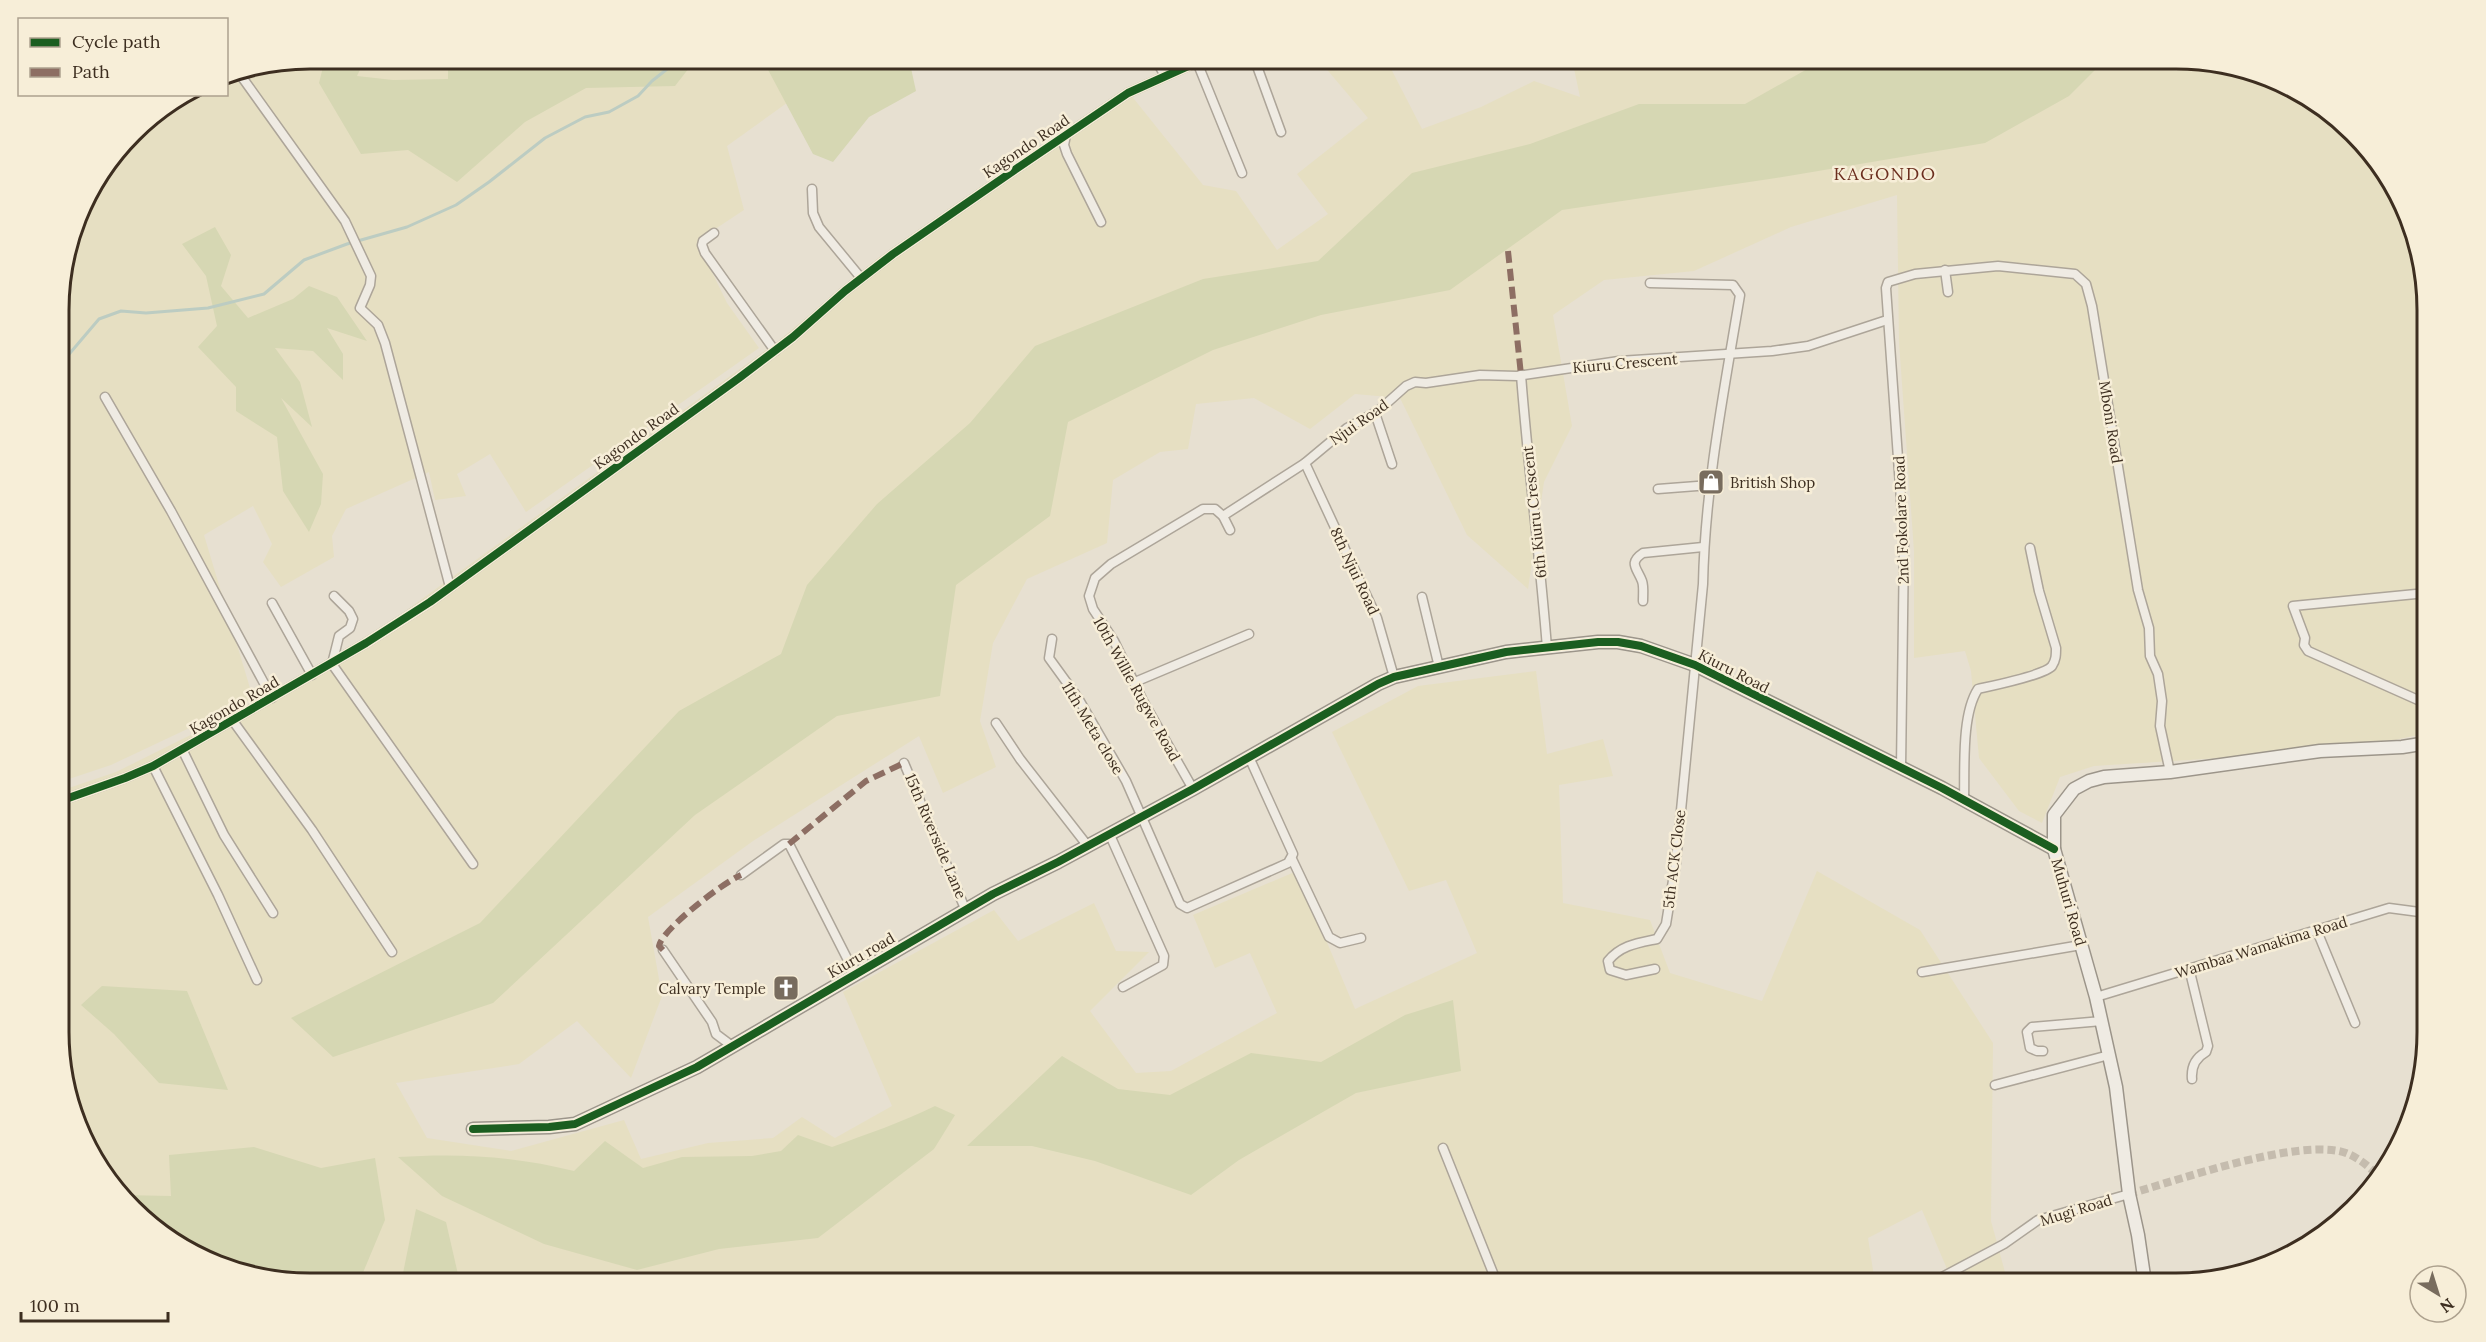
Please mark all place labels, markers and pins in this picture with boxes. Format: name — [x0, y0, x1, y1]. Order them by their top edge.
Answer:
shop icon: British Shop — [1696, 467, 1726, 497]
place label: British Shop — [1730, 473, 1815, 492]
church icon: Calvary Temple — [771, 973, 801, 1003]
place label: Calvary Temple — [658, 979, 766, 998]

